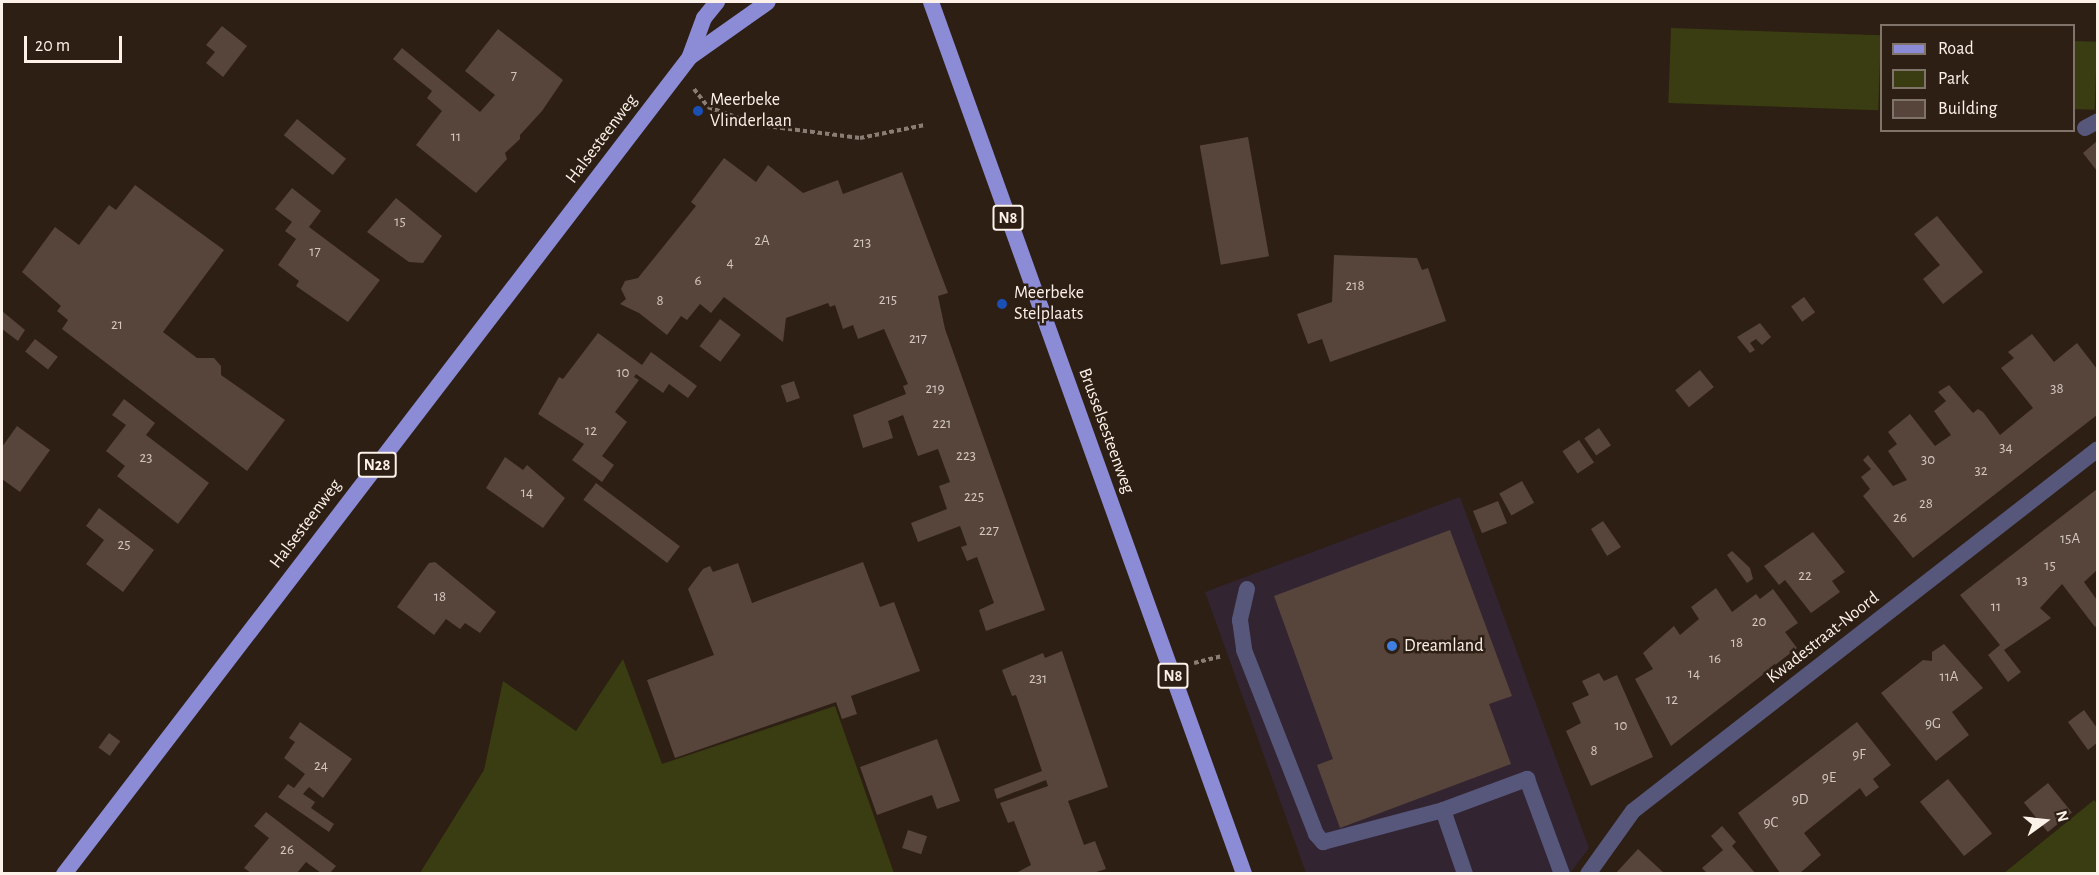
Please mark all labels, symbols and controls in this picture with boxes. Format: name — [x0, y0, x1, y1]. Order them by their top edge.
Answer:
scale bar — [27, 24, 124, 62]
legend — [1880, 24, 2075, 132]
text: 20 m — [35, 37, 70, 55]
text: Road — [1938, 40, 1974, 58]
house number: 7 — [511, 67, 517, 85]
text: Park — [1938, 70, 1969, 88]
street label: Halsesteenweg — [561, 90, 643, 188]
place label: Meerbeke Vlinderlaan — [710, 90, 792, 132]
text: Building — [1938, 100, 1997, 118]
marker: Meerbeke Vlinderlaan — [691, 104, 705, 118]
house number: 11 — [451, 128, 461, 146]
road number: N8 — [992, 205, 1024, 231]
house number: 15 — [394, 213, 406, 231]
house number: 2A — [754, 232, 770, 250]
house number: 213 — [853, 234, 871, 252]
house number: 17 — [309, 243, 321, 261]
house number: 4 — [726, 254, 734, 272]
house number: 6 — [694, 272, 702, 290]
house number: 218 — [1345, 277, 1365, 295]
place label: Meerbeke Stelplaats — [1014, 283, 1084, 326]
house number: 215 — [879, 291, 897, 309]
house number: 8 — [656, 292, 664, 310]
marker: Meerbeke Stelplaats — [995, 297, 1009, 311]
house number: 21 — [111, 316, 123, 334]
house number: 217 — [909, 330, 927, 348]
house number: 10 — [616, 364, 630, 382]
street label: Brusselsesteenweg — [1073, 365, 1139, 497]
house number: 219 — [925, 380, 945, 398]
house number: 38 — [2050, 380, 2064, 398]
house number: 221 — [933, 415, 951, 433]
house number: 12 — [585, 422, 597, 440]
house number: 34 — [1999, 439, 2013, 457]
house number: 223 — [956, 447, 976, 465]
house number: 23 — [139, 449, 153, 467]
house number: 30 — [1921, 451, 1935, 469]
road number: N28 — [358, 452, 397, 478]
house number: 32 — [1974, 462, 1988, 480]
street label: Halsesteenweg — [265, 475, 347, 573]
house number: 14 — [521, 484, 533, 502]
house number: 225 — [964, 488, 984, 506]
house number: 28 — [1919, 495, 1933, 513]
house number: 26 — [1893, 509, 1907, 527]
house number: 227 — [979, 522, 999, 540]
house number: 15A — [2060, 530, 2080, 548]
house number: 25 — [117, 536, 131, 554]
house number: 15 — [2044, 557, 2056, 575]
house number: 22 — [1798, 567, 1812, 585]
house number: 13 — [2016, 572, 2028, 590]
street label: Kwadestraat-Noord — [1762, 587, 1884, 689]
house number: 18 — [434, 588, 446, 606]
house number: 11 — [1991, 598, 2001, 616]
house number: 20 — [1752, 613, 1766, 631]
house number: 18 — [1731, 634, 1743, 652]
place label: Dreamland — [1404, 635, 1483, 657]
marker: Dreamland — [1385, 639, 1399, 653]
house number: 16 — [1709, 650, 1721, 668]
road number: N8 — [1156, 663, 1190, 689]
house number: 14 — [1688, 665, 1700, 683]
house number: 11A — [1940, 668, 1958, 686]
house number: 231 — [1029, 670, 1047, 688]
house number: 12 — [1666, 691, 1678, 709]
house number: 9G — [1925, 715, 1941, 733]
house number: 10 — [1614, 717, 1628, 735]
house number: 8 — [1590, 742, 1598, 760]
house number: 9F — [1852, 746, 1866, 764]
house number: 24 — [314, 757, 328, 775]
house number: 9E — [1822, 769, 1836, 787]
house number: 9D — [1792, 791, 1808, 809]
north arrow — [2015, 791, 2075, 851]
text: N — [2053, 809, 2072, 824]
house number: 9C — [1764, 814, 1778, 832]
house number: 26 — [280, 841, 294, 859]

